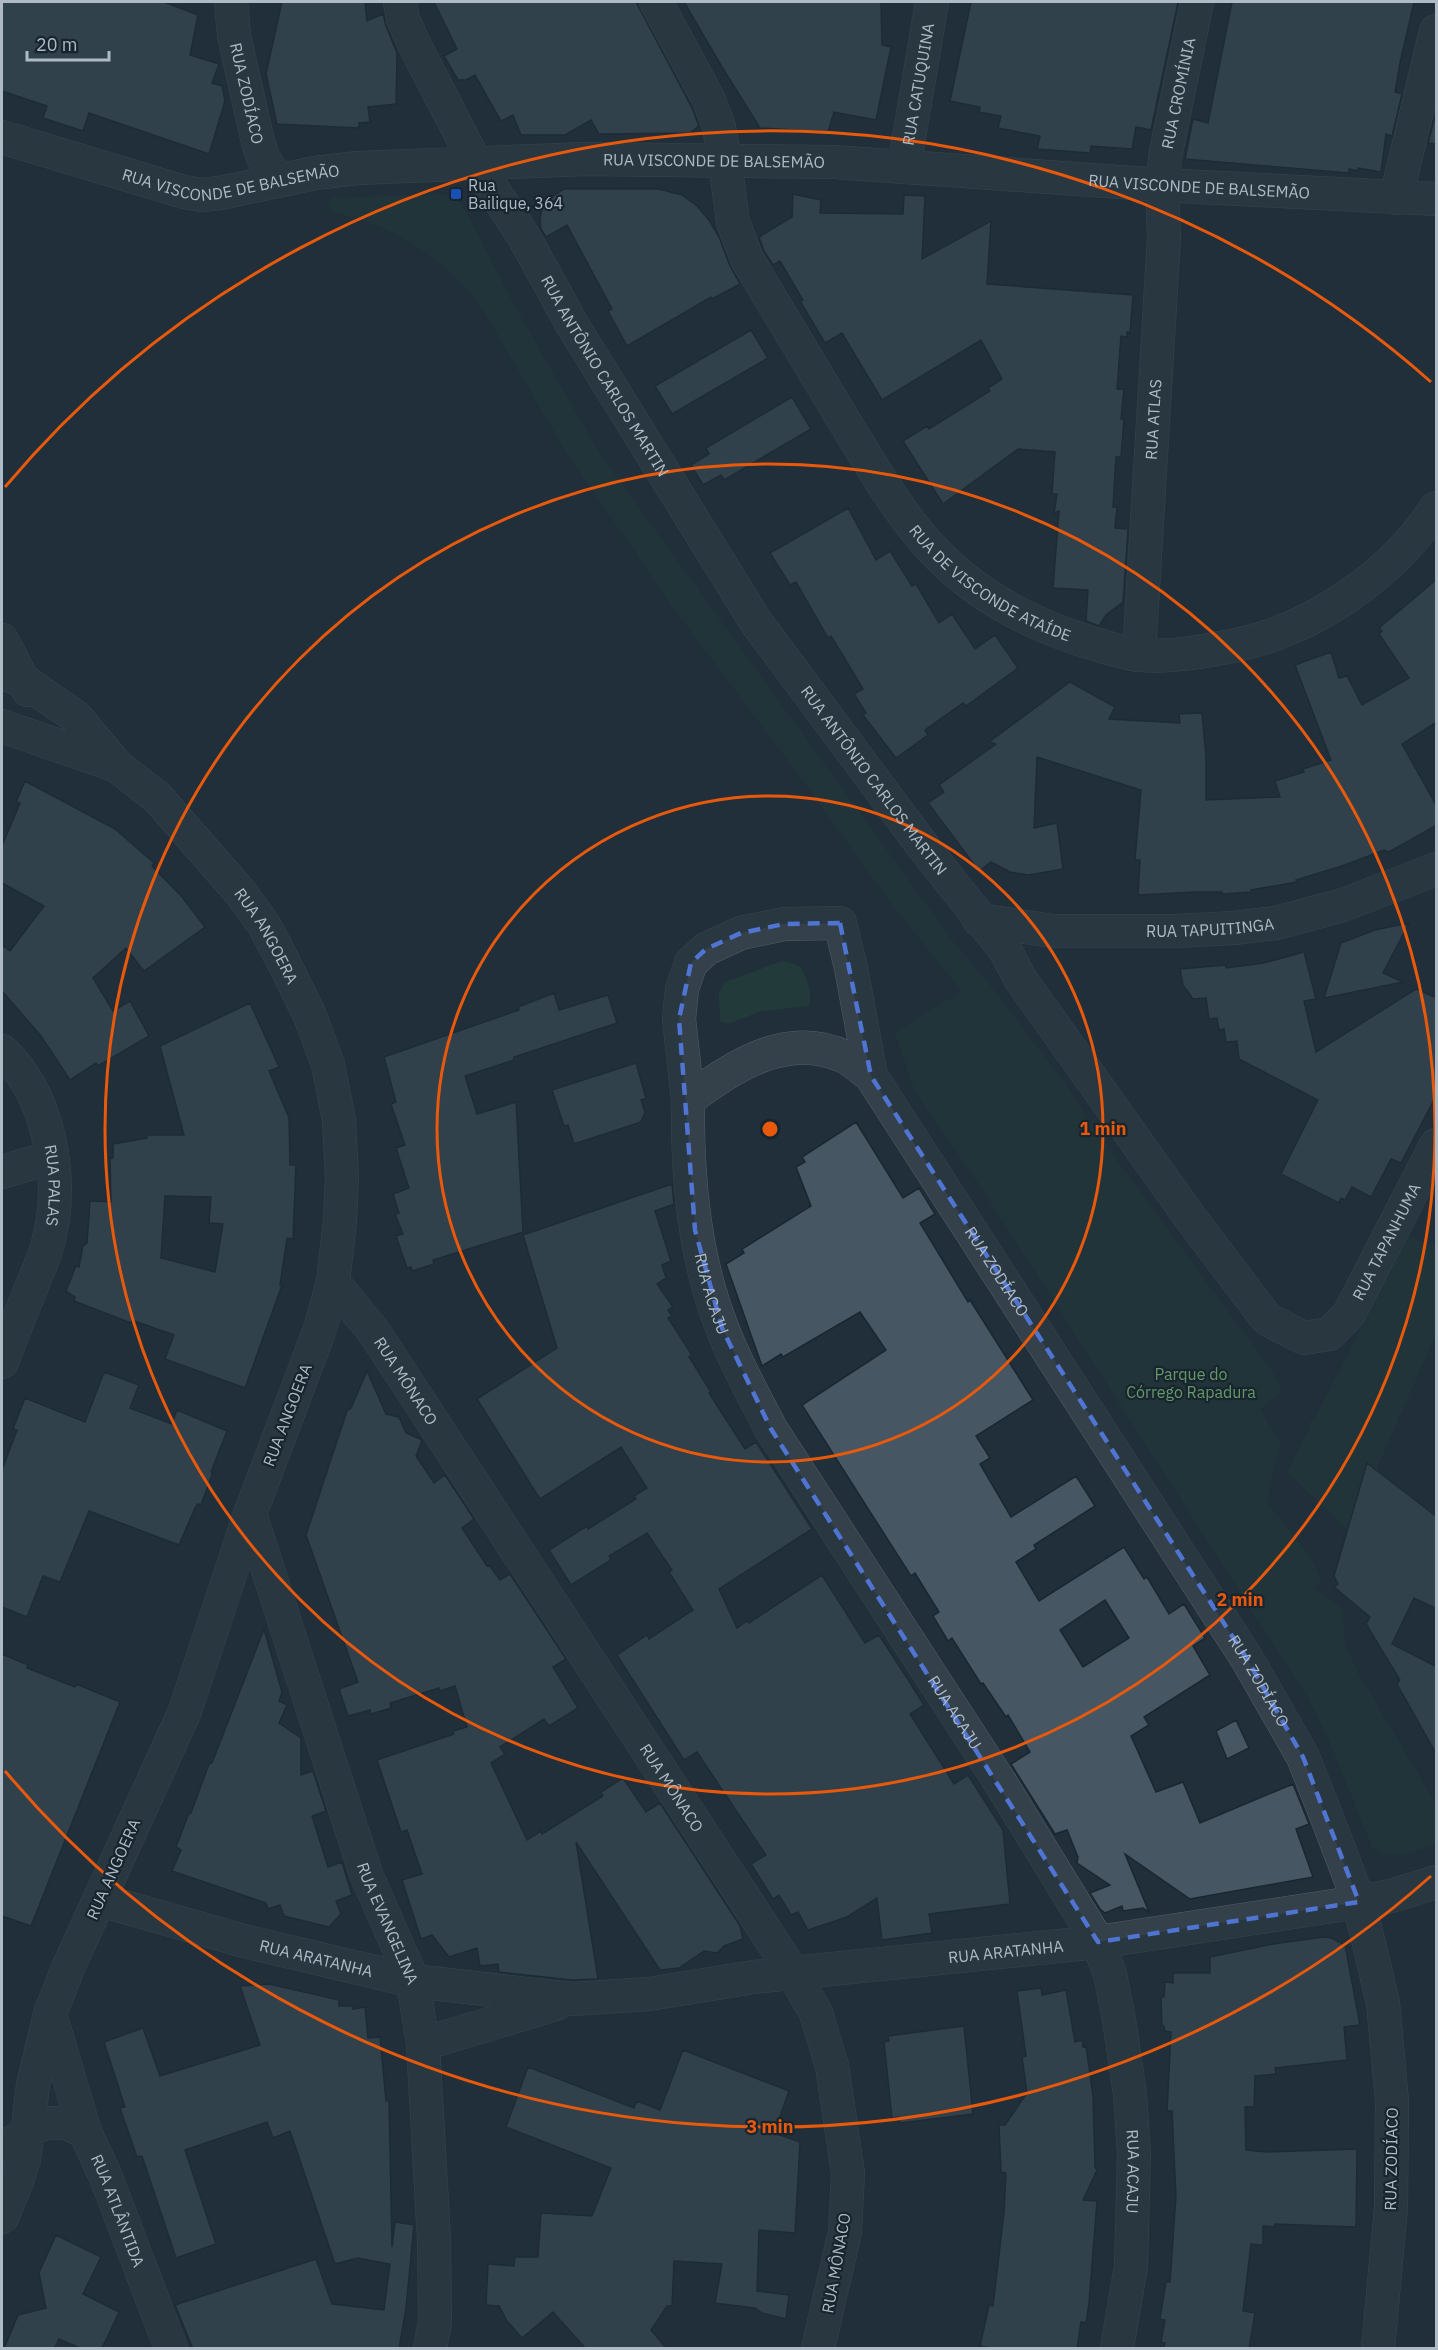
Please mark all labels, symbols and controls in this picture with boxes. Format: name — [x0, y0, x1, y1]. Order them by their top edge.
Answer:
street label: RUA CATUQUINA — [898, 21, 938, 147]
scale bar — [27, 24, 110, 62]
text: 20 m — [36, 33, 78, 56]
street label: RUA CROMÍNIA — [1157, 36, 1199, 151]
street label: RUA ZODÍACO — [226, 41, 268, 146]
street label: RUA VISCONDE DE BALSEMÃO — [603, 149, 825, 172]
street label: RUA VISCONDE DE BALSEMÃO — [120, 160, 342, 180]
text: RUA VISCONDE DE BALSEMÃO — [120, 160, 340, 205]
street label: RUA VISCONDE DE BALSEMÃO — [1088, 170, 1310, 203]
place label: Rua Bailique, 364 — [468, 175, 563, 213]
marker: Rua Bailique, 364 — [449, 187, 463, 201]
street label: RUA ANTÔNIO CARLOS MARTIN — [537, 272, 674, 480]
street label: RUA ATLAS — [1141, 378, 1165, 460]
street label: RUA DE VISCONDE ATAÍDE — [905, 520, 1074, 645]
street label: RUA ANTÔNIO CARLOS MARTIN — [797, 681, 952, 879]
street label: RUA ANGOERA — [230, 884, 303, 987]
street label: RUA TAPUITINGA — [1146, 913, 1275, 941]
text: 1 min — [1079, 1117, 1127, 1140]
centre of rings — [760, 1119, 780, 1139]
street label: RUA PALAS — [41, 1143, 65, 1228]
street label: RUA TAPANHUMA — [1348, 1180, 1425, 1304]
street label: RUA ZODÍACO — [961, 1223, 1033, 1320]
street label: RUA ACAJU — [691, 1251, 734, 1337]
street label: RUA MÔNACO — [370, 1333, 442, 1429]
street label: RUA ANGOERA — [258, 1361, 316, 1469]
park label: Parque do Córrego Rapadura — [1126, 1364, 1256, 1402]
text: 2 min — [1216, 1588, 1264, 1611]
street label: RUA ZODÍACO — [1224, 1631, 1294, 1730]
street label: RUA ACAJU — [924, 1672, 986, 1753]
street label: RUA MÔNACO — [636, 1740, 708, 1836]
street label: RUA ANGOERA — [82, 1815, 144, 1923]
street label: RUA EVANGELINA — [353, 1860, 423, 1987]
street label: RUA ARATANHA — [258, 1935, 375, 1981]
street label: RUA ARATANHA — [947, 1936, 1064, 1967]
street label: RUA ZODÍACO — [1379, 2107, 1402, 2211]
text: 3 min — [746, 2115, 794, 2138]
street label: RUA ACAJU — [1122, 2129, 1144, 2214]
street label: RUA ATLÂNTIDA — [87, 2151, 149, 2270]
street label: RUA MÔNACO — [817, 2211, 855, 2315]

